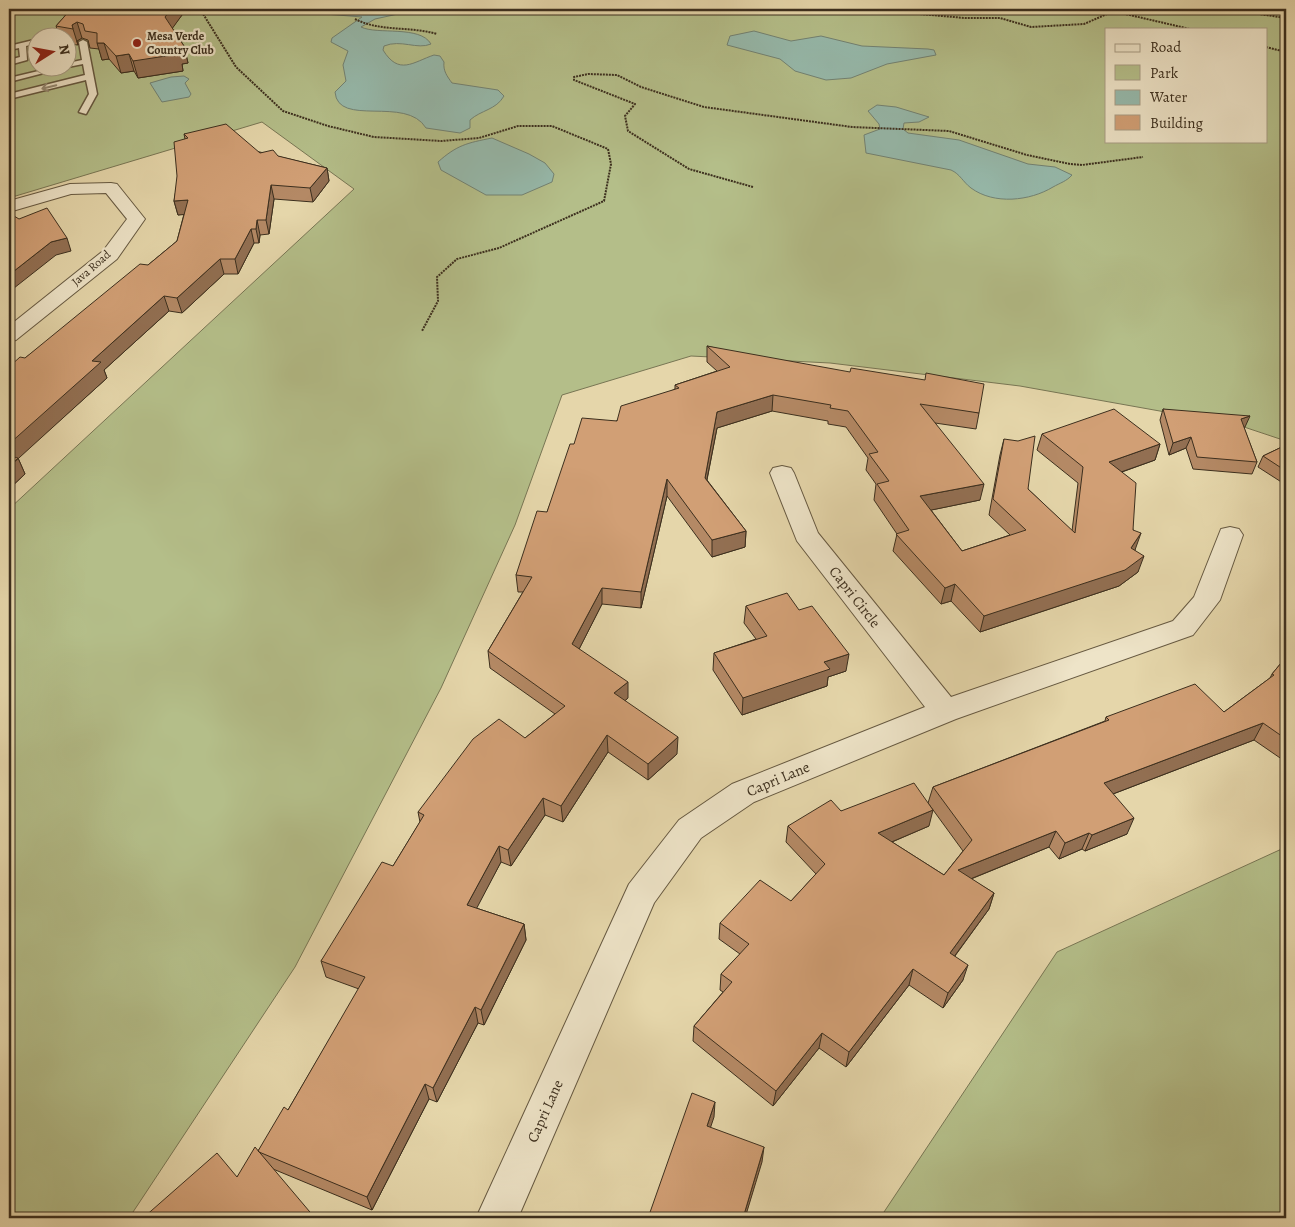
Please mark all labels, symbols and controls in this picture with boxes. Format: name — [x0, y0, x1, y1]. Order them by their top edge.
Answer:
north arrow — [28, 28, 78, 78]
place label: Mesa Verde Country Club — [147, 28, 214, 58]
legend — [1105, 28, 1268, 142]
marker: Mesa Verde Country Club — [131, 37, 143, 49]
text: Road — [1150, 37, 1182, 57]
text: N — [54, 43, 75, 56]
text: Park — [1150, 63, 1179, 83]
one-way arrow — [42, 83, 58, 92]
text: Water — [1149, 87, 1187, 107]
text: Building — [1150, 113, 1203, 133]
street label: Java Road — [68, 246, 114, 289]
street label: Capri Circle — [825, 562, 885, 632]
street label: Capri Lane — [743, 757, 813, 801]
street label: Capri Lane — [522, 1076, 568, 1146]

